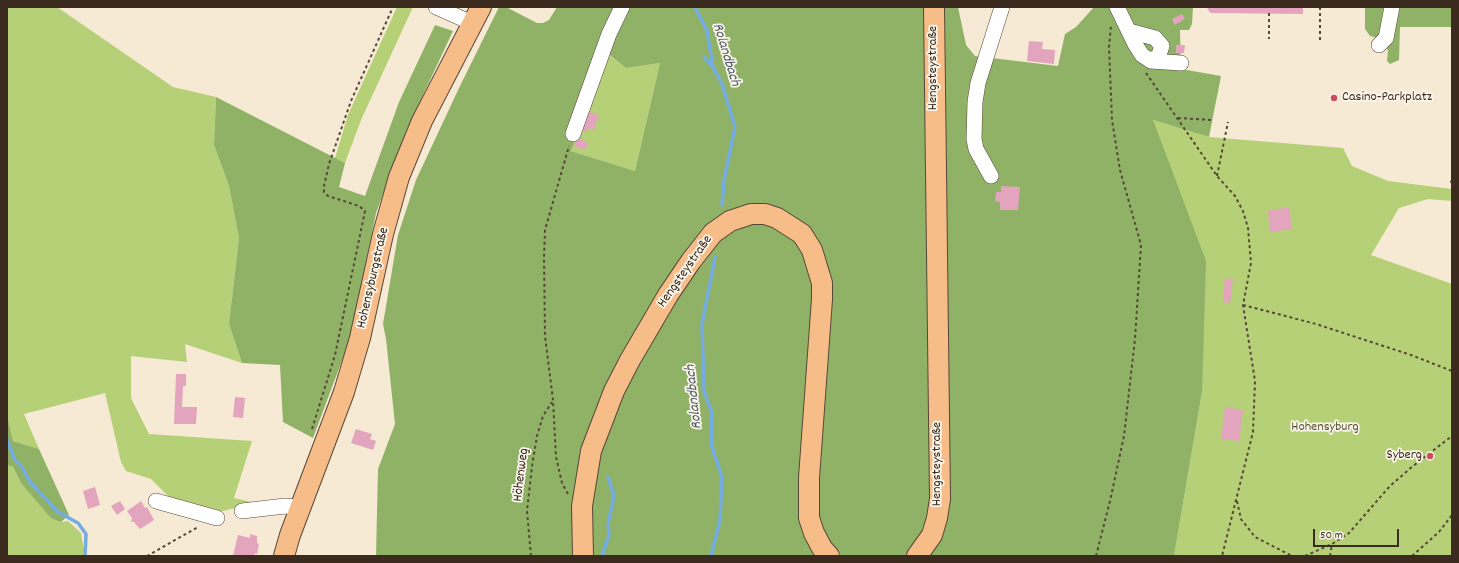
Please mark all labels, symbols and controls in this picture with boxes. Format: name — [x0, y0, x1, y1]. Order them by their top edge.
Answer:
water label: Rolandbach — [707, 21, 743, 89]
street label: Hengsteystraße — [926, 26, 942, 110]
place label: Casino-Parkplatz — [1342, 90, 1432, 106]
marker: Casino-Parkplatz — [1329, 93, 1339, 103]
street label: Hohensyburgstraße — [354, 226, 394, 330]
street label: Hengsteystraße — [655, 233, 717, 311]
water label: Rolandbach — [683, 364, 707, 430]
park label: Hohensyburg — [1291, 420, 1359, 436]
street label: Hengsteystraße — [930, 422, 946, 506]
street label: Höhenweg — [510, 447, 534, 503]
place label: Syberg — [1387, 448, 1422, 464]
marker: Syberg — [1425, 451, 1435, 461]
scale bar — [1315, 521, 1401, 547]
text: 50 m — [1320, 527, 1343, 544]

